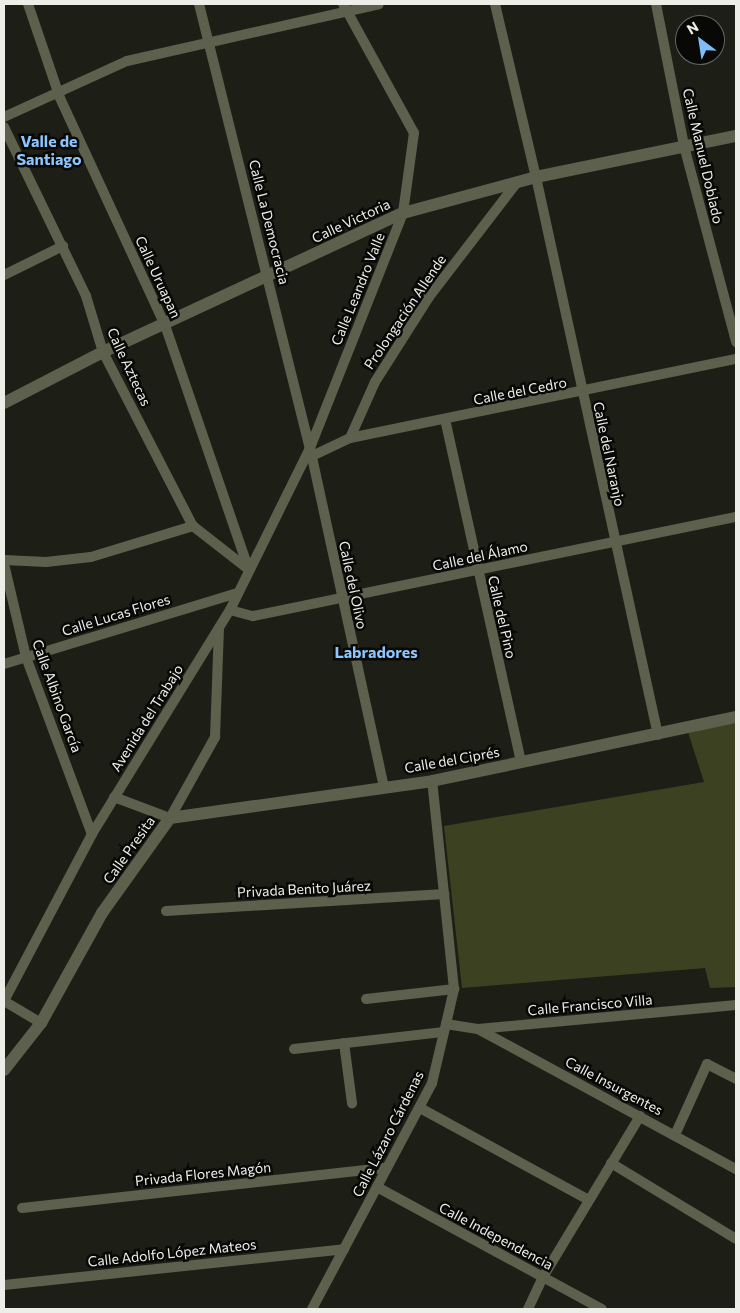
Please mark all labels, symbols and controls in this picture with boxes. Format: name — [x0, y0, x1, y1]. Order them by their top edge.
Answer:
north arrow — [675, 15, 725, 65]
text: N — [684, 18, 701, 38]
street label: Calle Manuel Doblado — [679, 87, 727, 225]
district label: Valle de Santiago — [16, 131, 82, 169]
street label: Calle La Democracia — [245, 158, 293, 286]
street label: Calle Victoria — [309, 195, 393, 247]
street label: Calle Leandro Valle — [328, 230, 388, 348]
street label: Calle Uruapan — [132, 233, 184, 321]
street label: Prolongación Allende — [360, 252, 450, 372]
street label: Calle Aztecas — [104, 325, 154, 409]
street label: Calle del Cedro — [472, 374, 568, 408]
street label: Calle del Naranjo — [590, 400, 628, 508]
street label: Calle del Álamo — [431, 538, 529, 574]
street label: Calle del Olivo — [335, 539, 371, 631]
street label: Calle del Pino — [484, 574, 520, 660]
street label: Calle Lucas Flores — [60, 591, 172, 639]
street label: Calle Albino García — [29, 637, 85, 755]
district label: Labradores — [334, 642, 418, 662]
street label: Avenida del Trabajo — [107, 661, 187, 775]
street label: Calle del Ciprés — [403, 743, 501, 777]
street label: Calle Presita — [100, 813, 158, 887]
street label: Privada Benito Juárez — [237, 877, 371, 901]
street label: Calle Francisco Villa — [527, 991, 653, 1019]
street label: Calle Insurgentes — [562, 1053, 666, 1119]
street label: Calle Lázaro Cárdenas — [349, 1068, 427, 1200]
street label: Privada Flores Magón — [134, 1159, 272, 1189]
street label: Calle Independencia — [436, 1199, 556, 1273]
street label: Calle Adolfo López Mateos — [87, 1236, 257, 1270]

